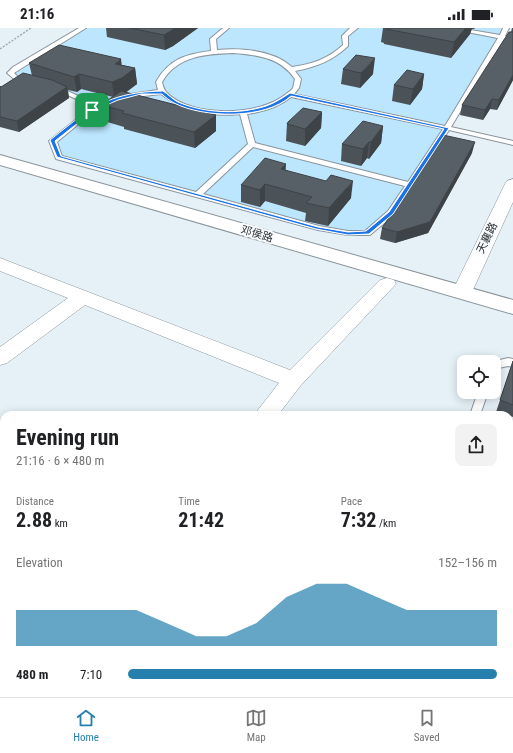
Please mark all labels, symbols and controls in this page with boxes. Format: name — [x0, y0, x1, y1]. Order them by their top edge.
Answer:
text: 21:16 — [20, 5, 54, 23]
pin — [75, 93, 109, 127]
icon: arrive — [81, 99, 103, 121]
street label: 天襄路 — [474, 220, 500, 256]
street label: 邓侯路 — [239, 223, 275, 245]
map controls — [457, 355, 501, 399]
button: locate — [457, 355, 501, 399]
button: share — [455, 424, 497, 466]
text: Evening run — [16, 425, 119, 450]
text: 21:16 · 6 × 480 m — [16, 453, 104, 468]
text: Distance — [16, 495, 54, 508]
text: Time — [178, 495, 200, 508]
text: Pace — [341, 495, 362, 508]
text: 2.88 — [16, 508, 52, 532]
text: 21:42 — [178, 508, 224, 532]
text: 7:32 — [341, 508, 376, 532]
text: km — [52, 517, 68, 530]
text: /km — [376, 517, 396, 530]
text: Elevation — [16, 555, 63, 570]
text: 152–156 m — [438, 555, 497, 570]
text: 480 m — [16, 667, 48, 682]
text: 7:10 — [80, 667, 102, 682]
tab: Home — [73, 707, 99, 744]
tab: Map — [245, 707, 267, 744]
tab: Saved — [414, 707, 440, 744]

